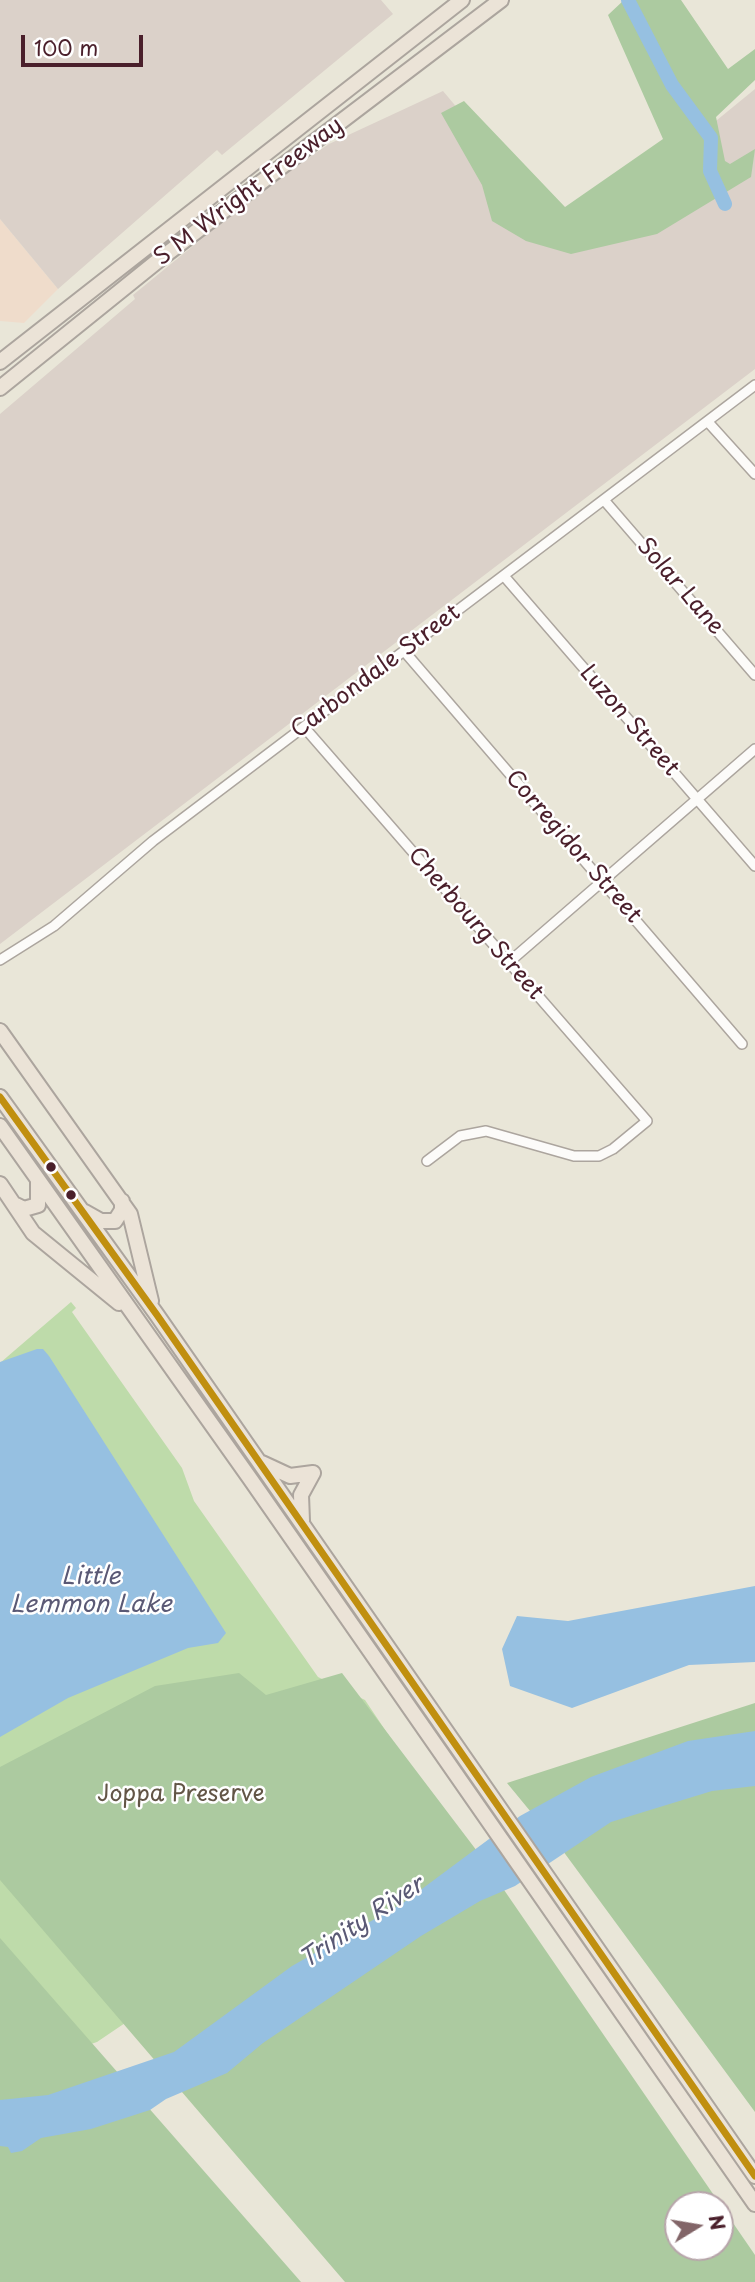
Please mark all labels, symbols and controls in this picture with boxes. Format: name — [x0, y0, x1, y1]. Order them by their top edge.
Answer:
scale bar — [24, 21, 147, 65]
text: 100 m — [34, 31, 98, 63]
street label: S M Wright Freeway — [149, 112, 349, 272]
street label: Solar Lane — [631, 533, 729, 641]
street label: Carbondale Street — [286, 599, 466, 745]
street label: Luzon Street — [573, 660, 685, 782]
street label: Corregidor Street — [499, 765, 647, 929]
street label: Cherbourg Street — [401, 842, 549, 1006]
unlabelled marker — [44, 1160, 58, 1174]
unlabelled marker — [64, 1188, 78, 1202]
water label: Little Lemmon Lake — [10, 1563, 172, 1619]
park label: Joppa Preserve — [97, 1781, 265, 1809]
water label: Trinity River — [295, 1871, 429, 1975]
north arrow — [664, 2191, 734, 2261]
text: N — [702, 2212, 733, 2232]

